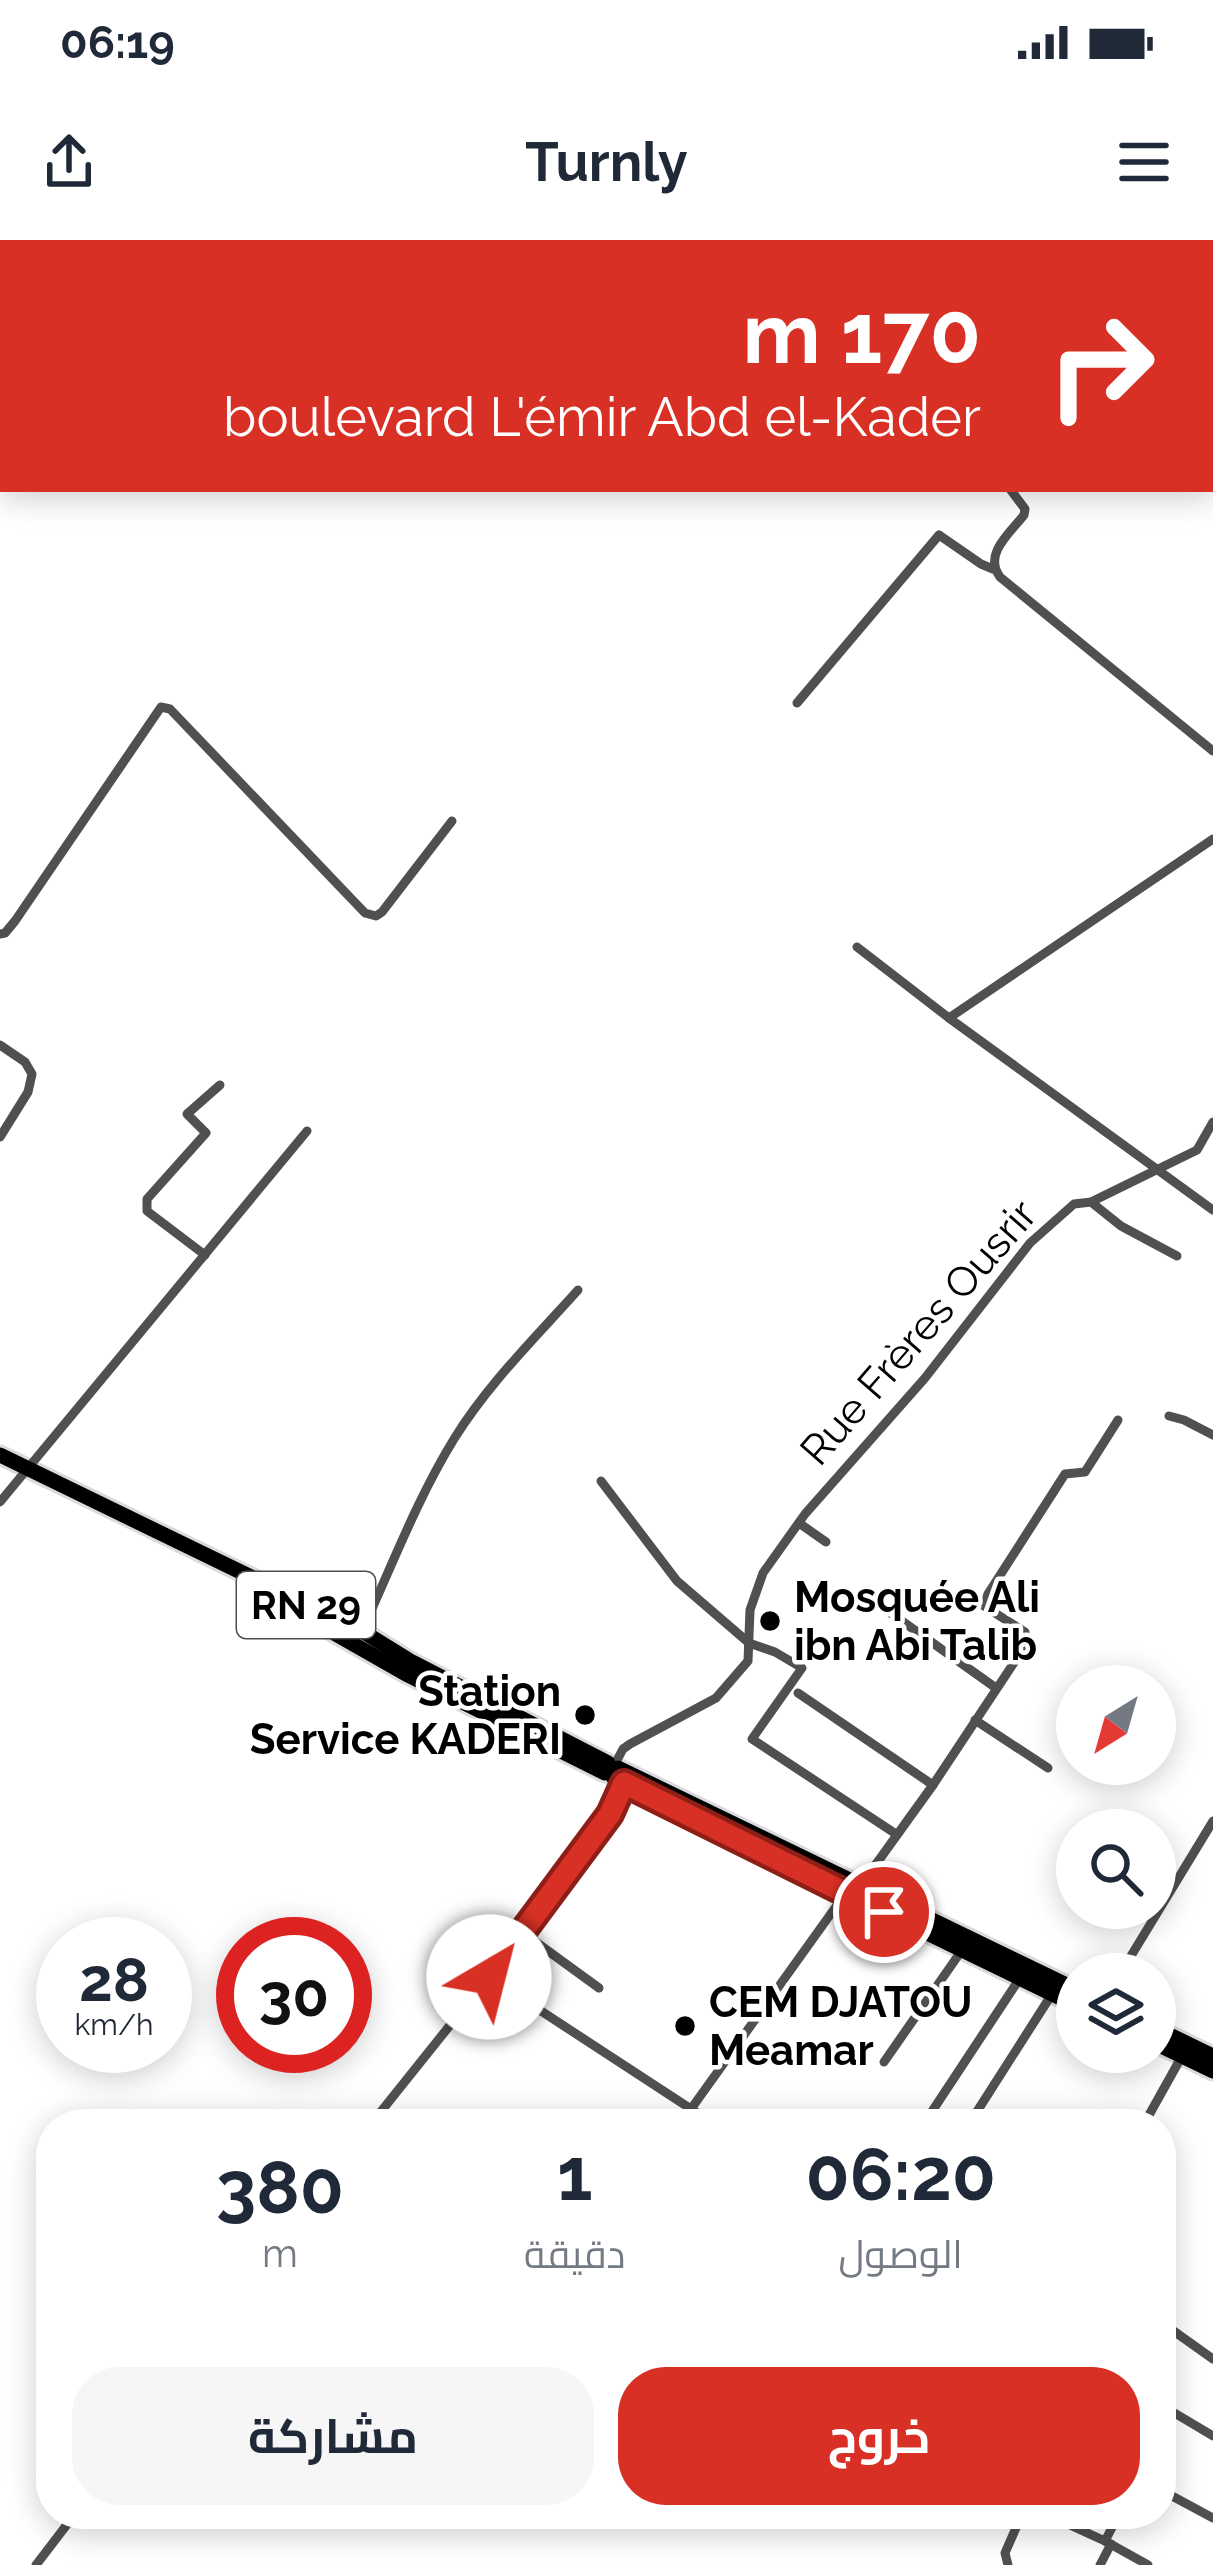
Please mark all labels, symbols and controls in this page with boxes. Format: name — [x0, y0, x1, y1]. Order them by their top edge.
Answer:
text: 06:19 — [60, 16, 175, 69]
icon: share — [36, 129, 102, 195]
icon: menu — [1111, 129, 1177, 195]
text: Turnly — [525, 130, 688, 194]
text: 170 m — [742, 284, 981, 383]
icon: right — [1023, 288, 1179, 444]
text: boulevard L'émir Abd el-Kader — [223, 385, 981, 449]
street label: Rue Frères Ousrir — [790, 1190, 1047, 1475]
road number: RN 29 — [237, 1572, 375, 1638]
place label: Mosquée Ali ibn Abi Talib — [794, 1573, 1040, 1670]
marker: Mosquée Ali ibn Abi Talib — [757, 1608, 783, 1634]
north arrow — [1056, 1665, 1176, 1785]
map controls — [1056, 1665, 1176, 2073]
place label: Station Service KADERI — [250, 1667, 561, 1764]
marker: Station Service KADERI — [572, 1702, 598, 1728]
button: search — [1056, 1809, 1176, 1929]
pin — [833, 1861, 935, 1963]
icon: arrive — [851, 1879, 917, 1945]
position arrow — [426, 1914, 552, 2040]
speed limit sign: 30 — [216, 1917, 372, 2073]
text: 28 — [79, 1945, 149, 2015]
button: layers — [1056, 1953, 1176, 2073]
place label: CEM DJATOU Meamar — [709, 1978, 973, 2075]
text: km/h — [74, 2007, 154, 2042]
marker: CEM DJATOU Meamar — [672, 2013, 698, 2039]
text: 1 — [557, 2132, 592, 2217]
text: 06:20 — [805, 2132, 996, 2217]
text: 380 — [216, 2145, 344, 2230]
text: m — [262, 2230, 298, 2276]
text: دقيقة — [524, 2231, 625, 2277]
text: الوصول — [839, 2231, 963, 2277]
button: مشاركة — [72, 2367, 594, 2505]
button: خروج — [618, 2367, 1140, 2505]

